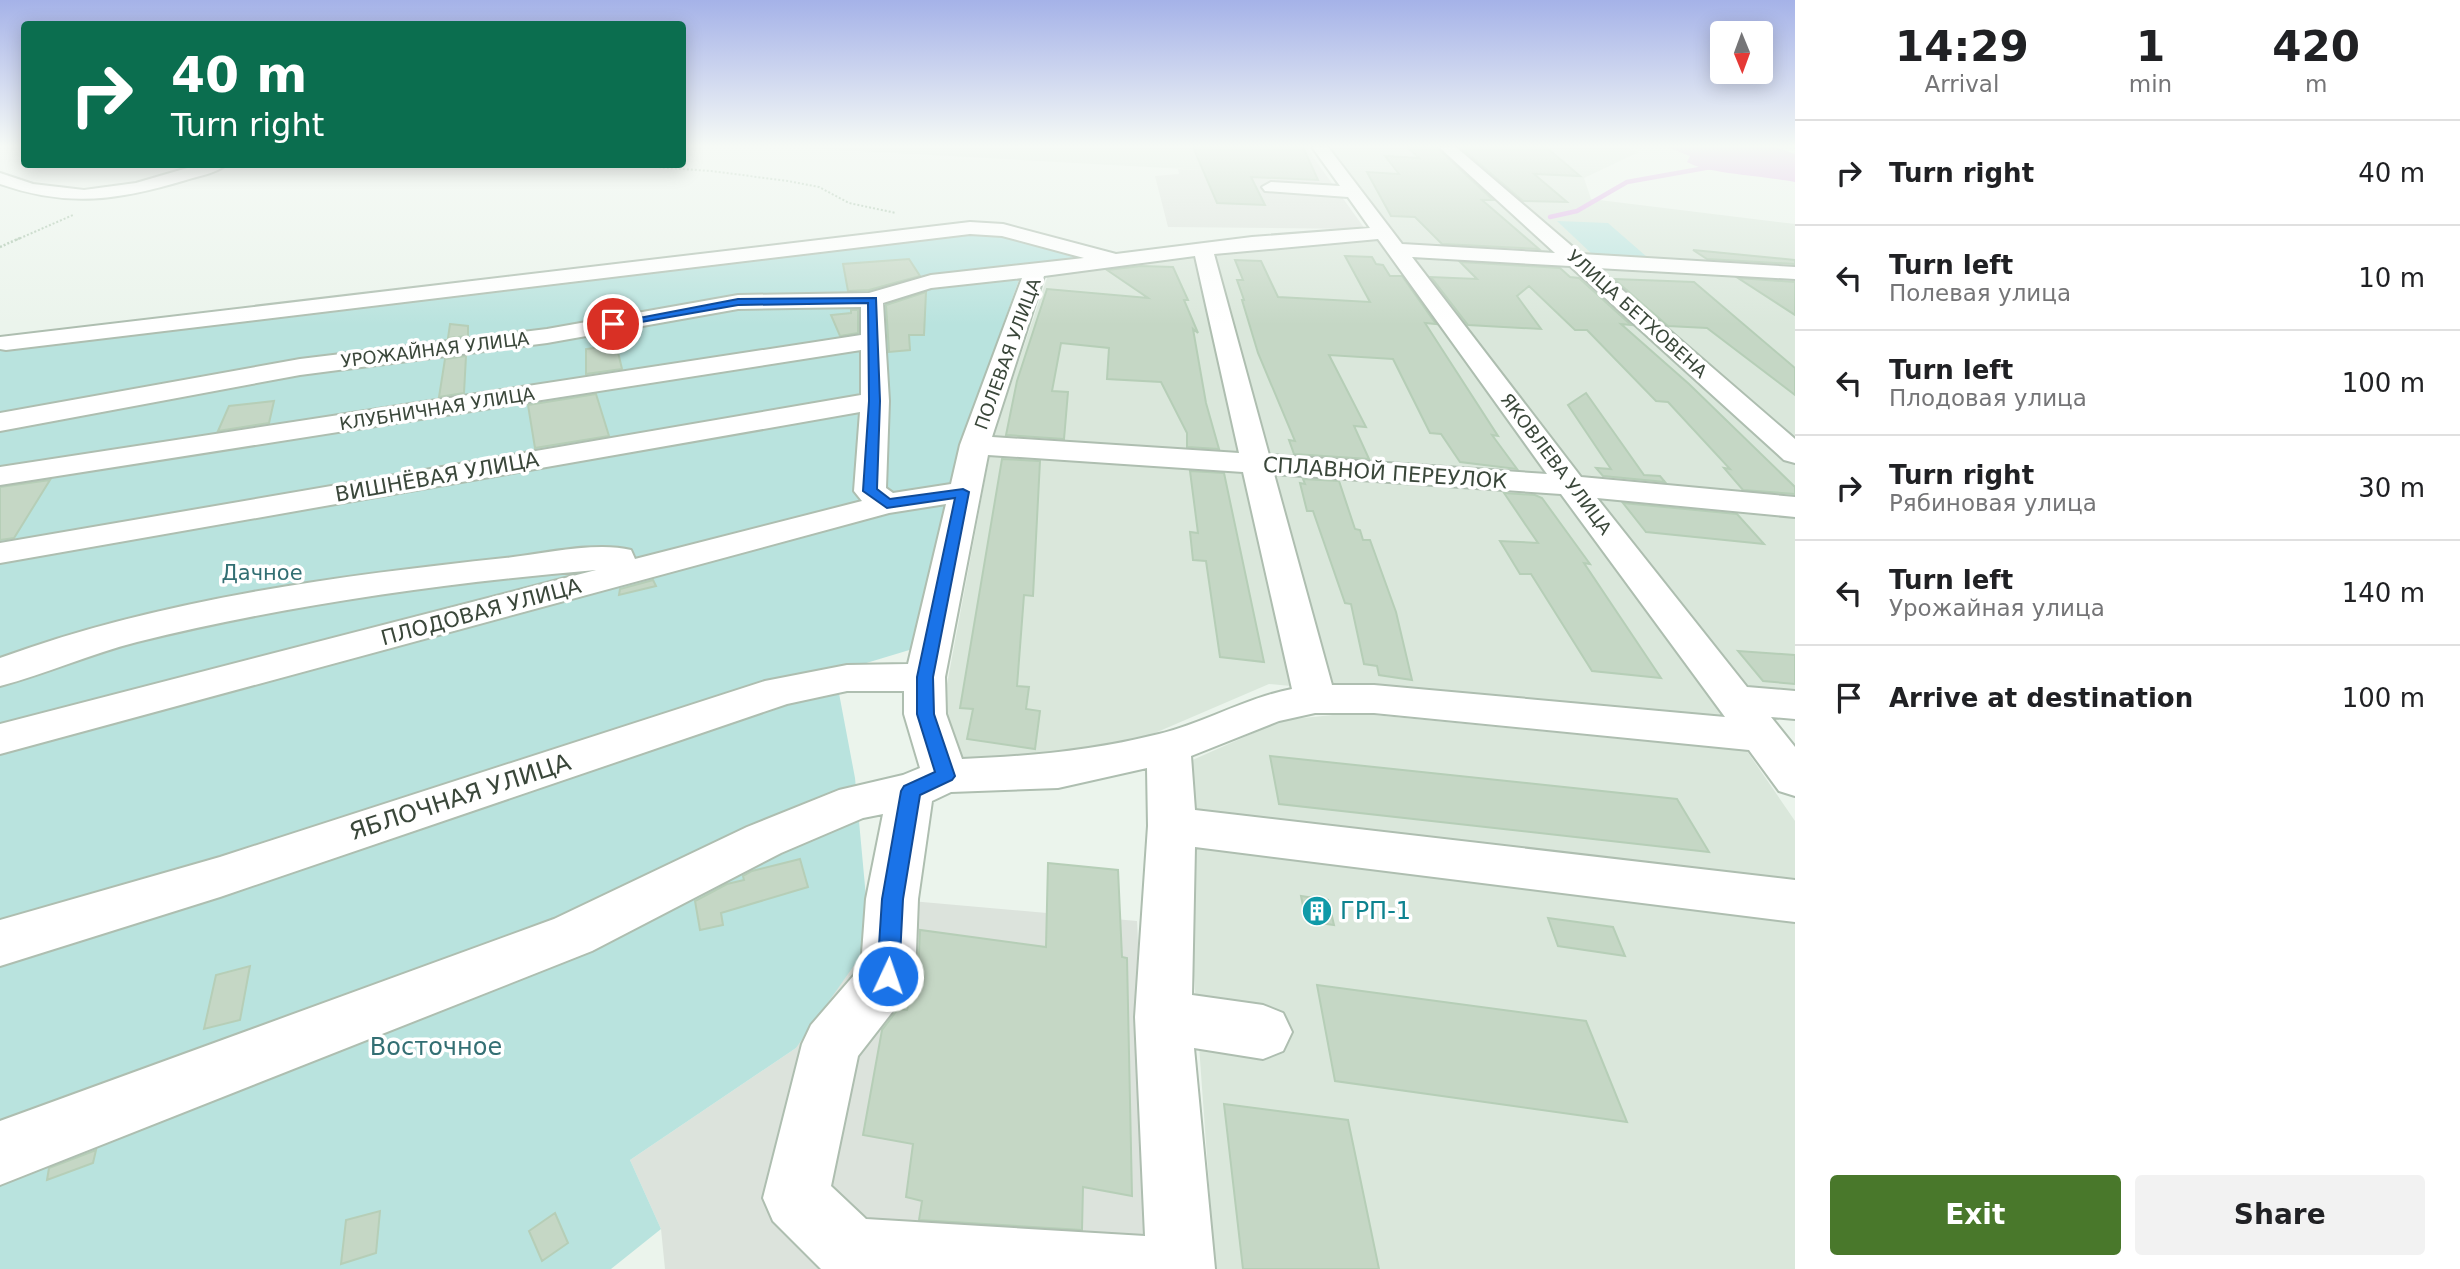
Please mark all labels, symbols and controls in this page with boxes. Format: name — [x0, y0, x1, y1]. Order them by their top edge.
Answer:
north arrow — [1710, 21, 1773, 84]
map controls — [1710, 21, 1773, 84]
text: 14:29 — [1895, 22, 2029, 71]
text: 1 — [2136, 22, 2165, 71]
text: 420 — [2272, 22, 2360, 71]
text: 40 m — [171, 47, 307, 104]
icon: right — [56, 49, 147, 140]
text: Arrival — [1925, 71, 1999, 97]
text: min — [2129, 71, 2172, 97]
text: m — [2305, 71, 2327, 97]
text: Turn right — [171, 106, 324, 144]
icon: right — [1830, 154, 1868, 192]
text: Turn right — [1889, 158, 2034, 188]
text: 40 m — [2358, 158, 2425, 188]
street label: УЛИЦА БЕТХОВЕНА — [1563, 245, 1712, 382]
text: Turn left — [1889, 250, 2013, 280]
icon: left — [1830, 259, 1868, 297]
text: 10 m — [2358, 263, 2425, 293]
street label: ПОЛЕВАЯ УЛИЦА — [970, 275, 1045, 432]
text: Полевая улица — [1889, 280, 2071, 306]
pin — [583, 294, 643, 354]
icon: arrive — [594, 305, 632, 343]
street label: УРОЖАЙНАЯ УЛИЦА — [340, 327, 531, 371]
text: Turn left — [1889, 355, 2013, 385]
icon: left — [1830, 364, 1868, 402]
text: 100 m — [2342, 368, 2425, 398]
street label: КЛУБНИЧНАЯ УЛИЦА — [338, 383, 537, 434]
text: Плодовая улица — [1889, 385, 2087, 411]
street label: ЯКОВЛЕВА УЛИЦА — [1496, 389, 1617, 539]
street label: ВИШНЁВАЯ УЛИЦА — [333, 446, 541, 507]
street label: СПЛАВНОЙ ПЕРЕУЛОК — [1262, 451, 1508, 494]
text: Turn right — [1889, 460, 2034, 490]
icon: right — [1830, 469, 1868, 507]
text: 30 m — [2358, 473, 2425, 503]
text: Рябиновая улица — [1889, 490, 2097, 516]
park label: Дачное — [221, 561, 303, 585]
text: Turn left — [1889, 565, 2013, 595]
street label: ПЛОДОВАЯ УЛИЦА — [378, 574, 584, 650]
icon: left — [1830, 574, 1868, 612]
text: 140 m — [2342, 578, 2425, 608]
text: Урожайная улица — [1889, 595, 2105, 621]
icon: arrive — [1830, 679, 1868, 717]
text: Arrive at destination — [1889, 683, 2193, 713]
text: 100 m — [2342, 683, 2425, 713]
street label: ЯБЛОЧНАЯ УЛИЦА — [346, 748, 575, 846]
building icon: ГРП-1 — [1300, 894, 1334, 928]
place label: ГРП-1 — [1340, 897, 1411, 925]
position arrow — [851, 939, 925, 1013]
park label: Восточное — [370, 1033, 502, 1061]
button: Exit — [1830, 1175, 2121, 1255]
button: Share — [2135, 1175, 2425, 1255]

